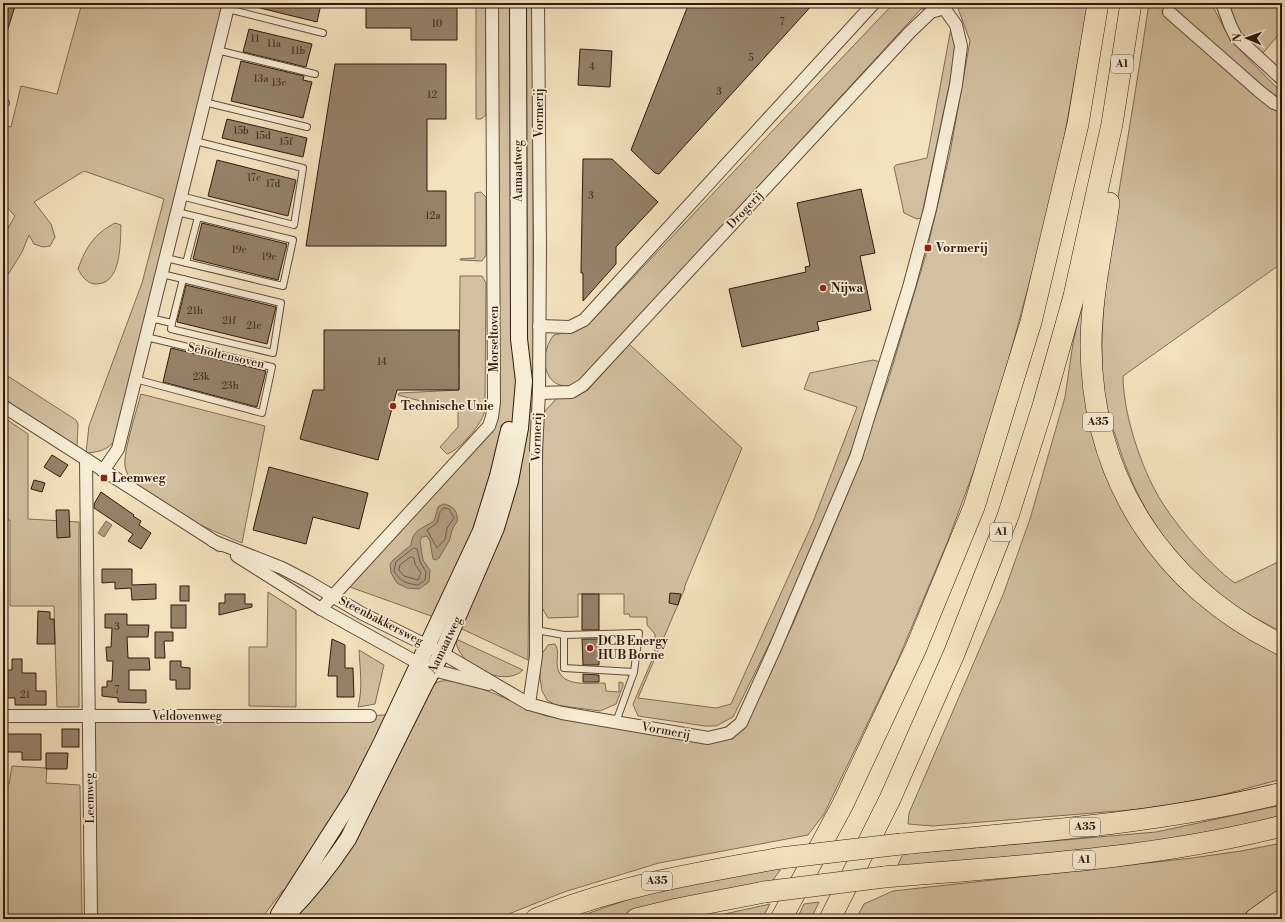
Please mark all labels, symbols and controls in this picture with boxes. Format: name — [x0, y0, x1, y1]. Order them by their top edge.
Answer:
house number: 7 — [779, 16, 785, 28]
house number: 10 — [432, 18, 443, 30]
north arrow — [1227, 18, 1267, 58]
house number: 11 — [251, 33, 260, 45]
text: N — [1231, 33, 1245, 42]
house number: 11a — [267, 38, 282, 50]
house number: 11b — [291, 45, 306, 57]
house number: 5 — [748, 52, 754, 64]
road number: A1 — [1111, 55, 1133, 73]
house number: 4 — [589, 61, 595, 73]
house number: 13a — [254, 73, 269, 85]
house number: 13c — [272, 77, 286, 89]
house number: 3 — [716, 86, 722, 98]
street label: Vormerij — [532, 88, 547, 139]
house number: 12 — [427, 89, 437, 101]
house number: 15b — [233, 125, 249, 137]
house number: 15d — [255, 130, 271, 142]
house number: 15f — [279, 136, 293, 148]
street label: Aamaatweg — [511, 139, 526, 203]
house number: 17c — [247, 172, 261, 184]
house number: 17d — [266, 178, 281, 190]
street label: Drogerij — [724, 188, 766, 232]
house number: 3 — [588, 190, 594, 202]
house number: 12a — [425, 210, 442, 222]
place label: Vormerij — [935, 241, 988, 256]
marker: Vormerij — [923, 243, 933, 253]
house number: 19c — [231, 244, 247, 256]
house number: 19e — [261, 251, 277, 263]
place label: Nijwa — [831, 281, 863, 296]
marker: Nijwa — [818, 283, 828, 293]
house number: 21h — [187, 305, 203, 317]
street label: Morseltoven — [487, 305, 502, 373]
house number: 21f — [222, 315, 236, 327]
house number: 21e — [246, 320, 262, 332]
street label: Scholtensoven — [186, 340, 266, 372]
house number: 14 — [377, 356, 387, 368]
house number: 23k — [193, 371, 210, 383]
house number: 23h — [221, 380, 239, 392]
place label: Technische Unie — [401, 399, 494, 414]
marker: Technische Unie — [388, 401, 398, 411]
street label: Vormerij — [529, 412, 545, 463]
road number: A35 — [1083, 413, 1113, 431]
place label: Leemweg — [112, 471, 167, 486]
marker: Leemweg — [99, 473, 109, 483]
road number: A1 — [990, 523, 1012, 541]
street label: Steenbakkersweg — [336, 593, 426, 649]
street label: Aamaatweg — [424, 613, 466, 677]
house number: 3 — [114, 621, 120, 633]
place label: DCB Energy HUB Borne — [598, 634, 669, 663]
marker: DCB Energy HUB Borne — [585, 643, 595, 653]
house number: 7 — [114, 684, 120, 696]
house number: 21 — [20, 689, 31, 701]
street label: Veldovenweg — [151, 709, 223, 724]
street label: Vormerij — [639, 719, 692, 743]
street label: Leemweg — [82, 772, 98, 824]
road number: A35 — [1070, 818, 1100, 836]
road number: A1 — [1073, 851, 1095, 869]
road number: A35 — [642, 872, 672, 890]

